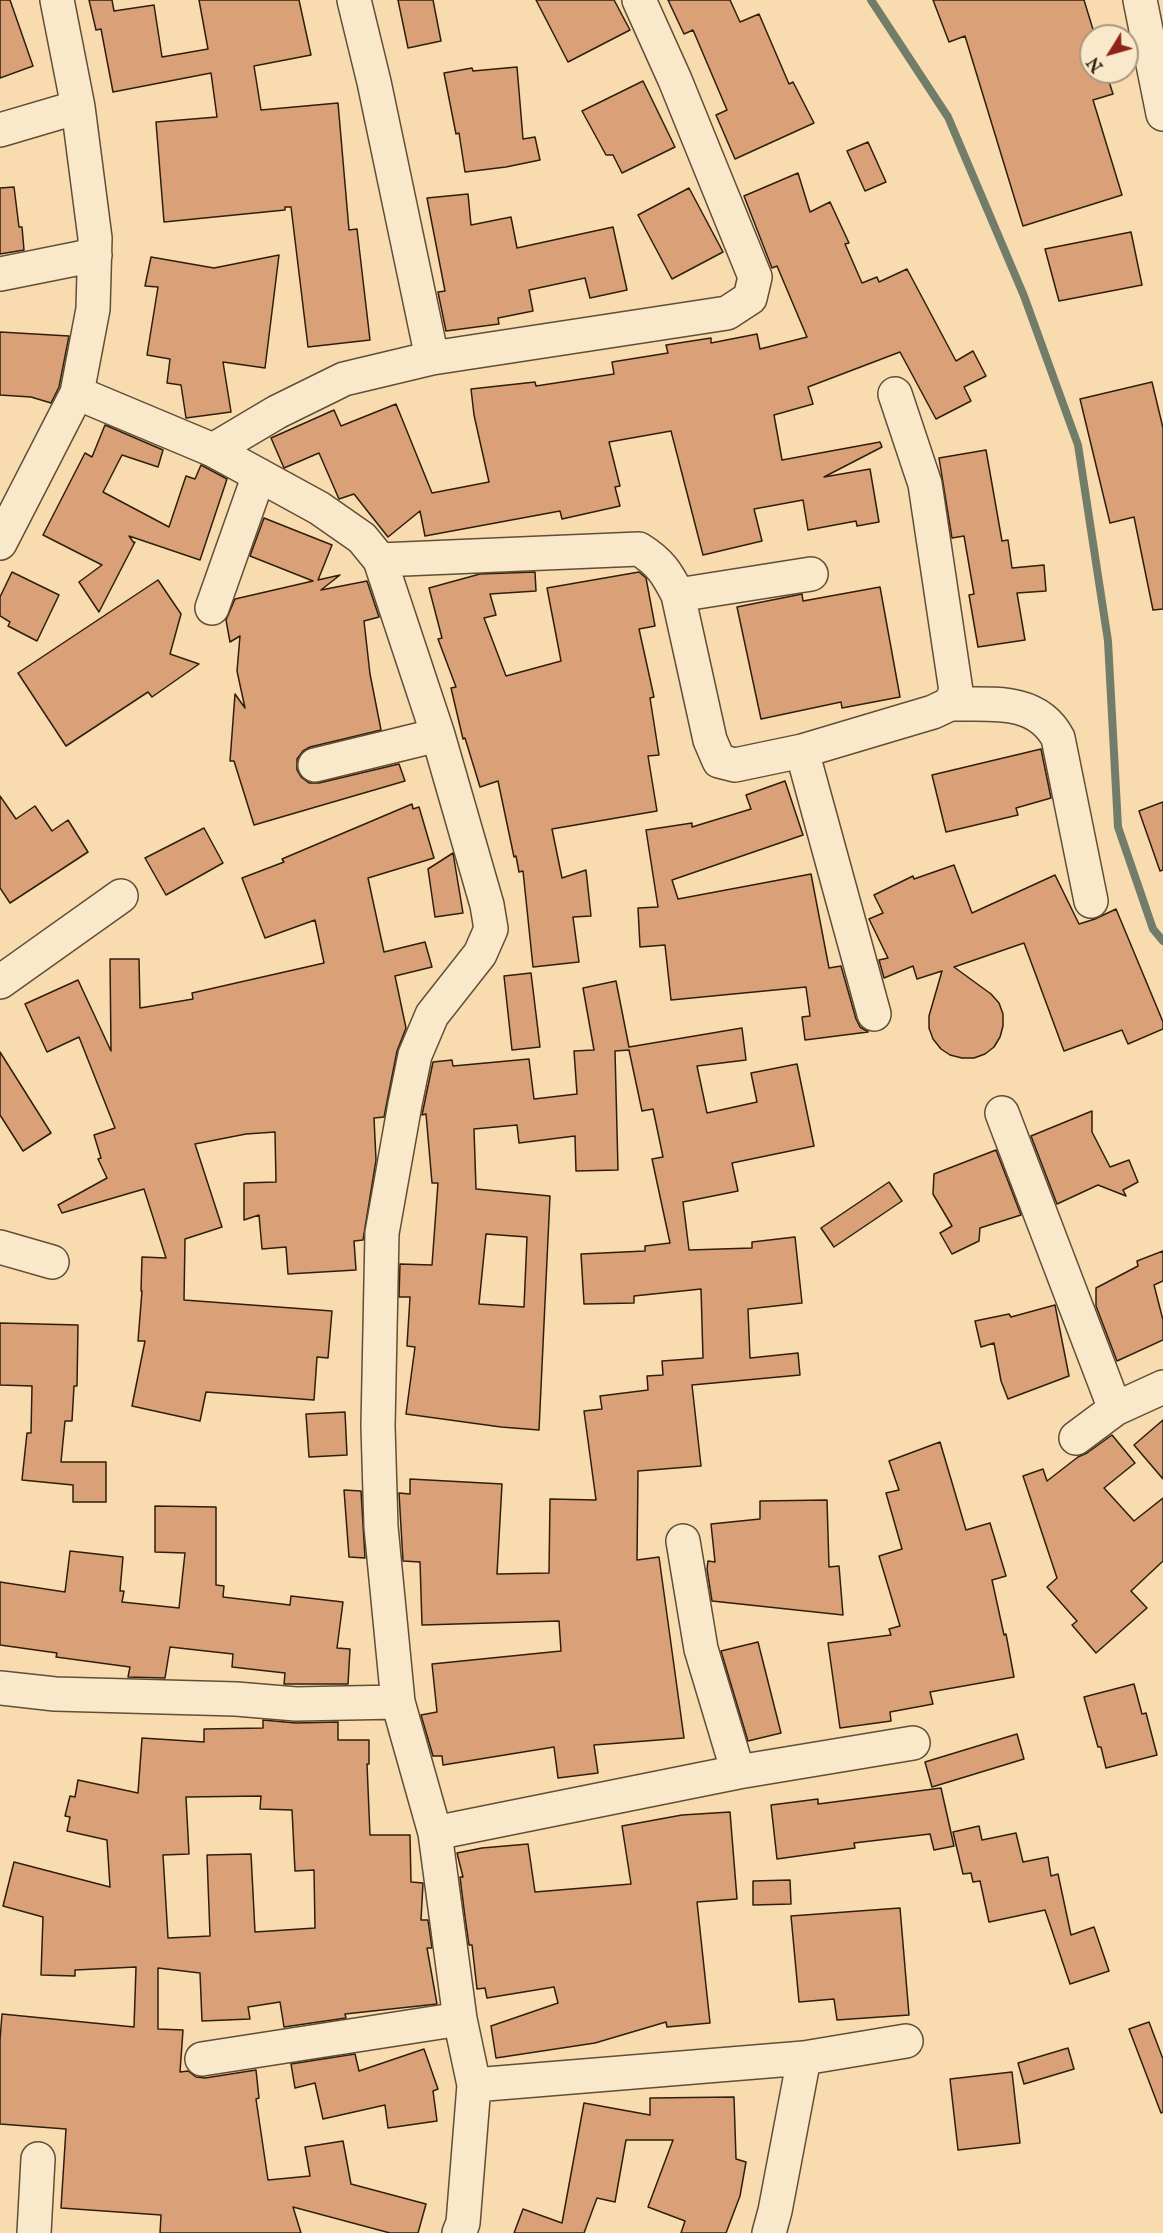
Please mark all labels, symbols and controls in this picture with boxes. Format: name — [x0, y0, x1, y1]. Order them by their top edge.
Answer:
north arrow — [1079, 24, 1139, 84]
text: N — [1084, 52, 1108, 75]

